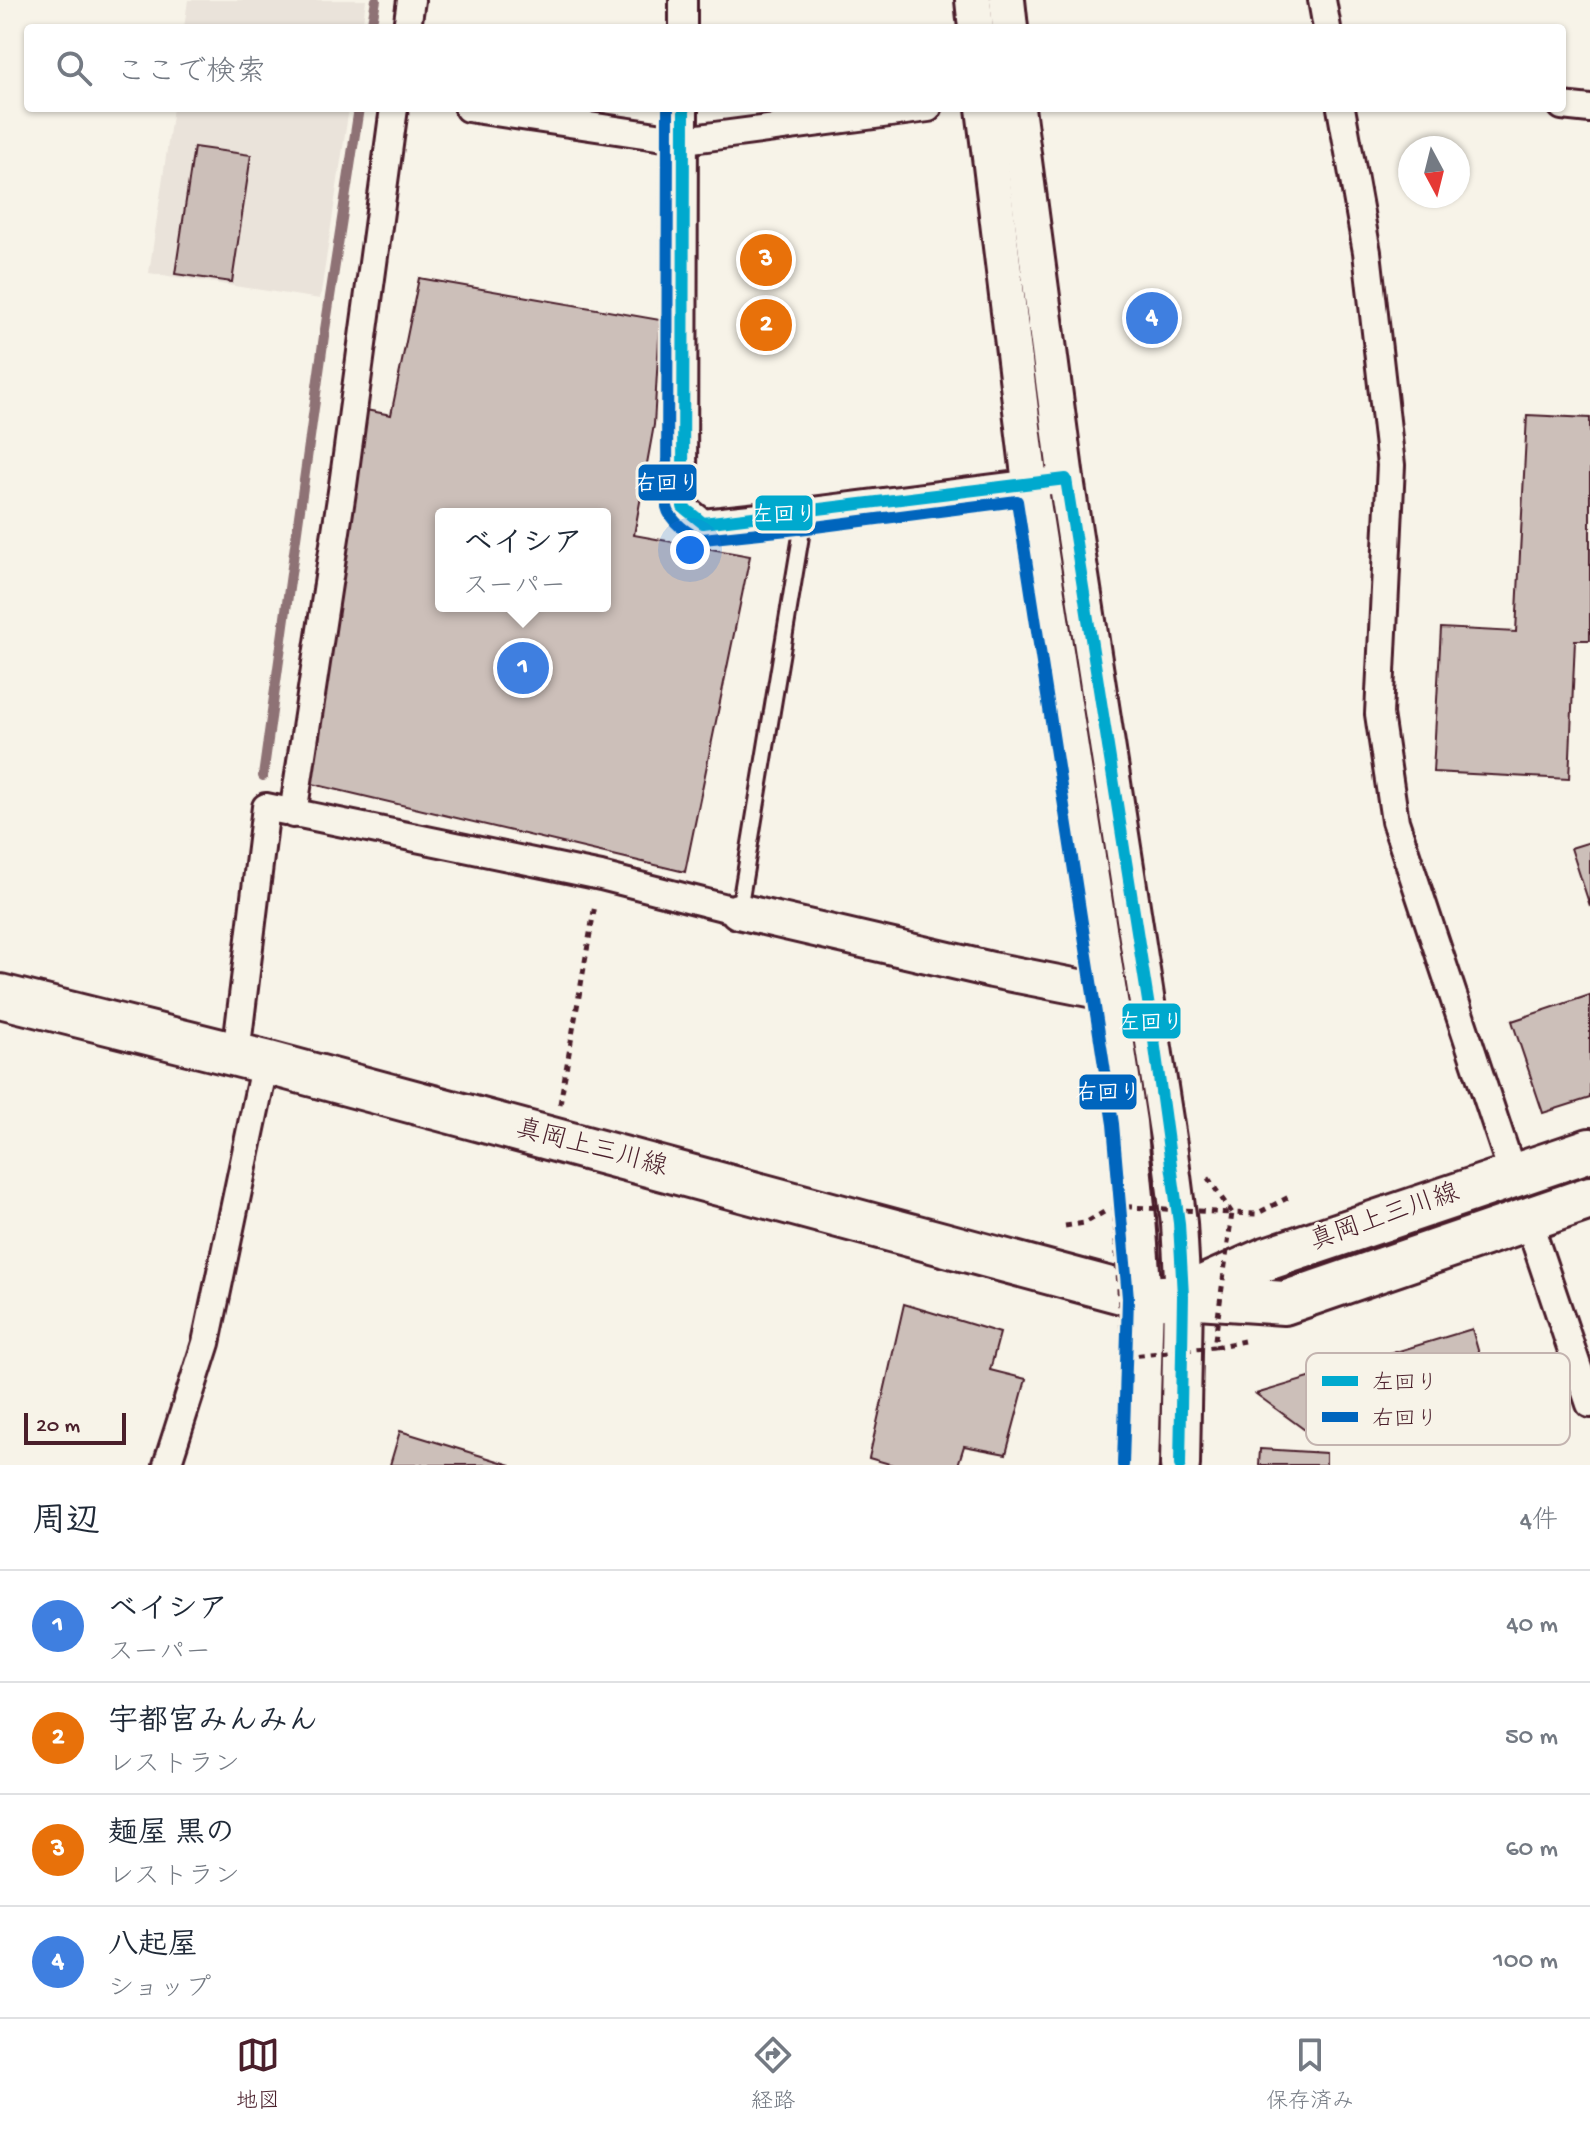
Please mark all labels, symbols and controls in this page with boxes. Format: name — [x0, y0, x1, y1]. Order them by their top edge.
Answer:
search box — [24, 24, 1566, 112]
icon: search — [52, 46, 96, 90]
text: ここで検索 — [116, 57, 266, 92]
north arrow — [1398, 136, 1470, 208]
pin: 3 — [740, 230, 792, 290]
pin: 4 — [1126, 288, 1178, 348]
pin: 2 — [740, 295, 792, 355]
line badge: 右回り — [637, 463, 698, 502]
text: 右回り — [634, 472, 700, 499]
line badge: 左回り — [754, 494, 814, 532]
text: 左回り — [751, 503, 817, 530]
popup — [435, 508, 611, 612]
text: ベイシア — [463, 528, 583, 563]
your location — [670, 530, 710, 570]
text: スーパー — [463, 573, 566, 604]
pin: 1 — [497, 638, 549, 698]
line badge: 左回り — [1121, 1002, 1182, 1040]
text: 左回り — [1118, 1011, 1184, 1038]
line badge: 右回り — [1078, 1073, 1138, 1111]
text: 右回り — [1075, 1081, 1141, 1108]
street label: 真岡上三川線 — [512, 1113, 671, 1185]
street label: 真岡上三川線 — [1306, 1177, 1464, 1259]
legend — [1306, 1353, 1570, 1445]
text: 左回り — [1372, 1371, 1438, 1398]
text: 右回り — [1372, 1407, 1438, 1434]
scale bar — [24, 1409, 126, 1445]
text: 20 m — [36, 1414, 80, 1440]
text: 周辺 — [32, 1504, 100, 1544]
text: 4件 — [1520, 1507, 1558, 1538]
text: ベイシア — [108, 1594, 228, 1629]
text: 1 — [53, 1611, 63, 1642]
text: 40 m — [1506, 1611, 1558, 1642]
text: スーパー — [108, 1639, 211, 1670]
text: 宇都宮みんみん — [108, 1706, 318, 1741]
text: 2 — [52, 1723, 64, 1754]
text: 50 m — [1505, 1723, 1558, 1754]
text: レストラン — [108, 1751, 240, 1782]
text: 麺屋 黒の — [108, 1818, 235, 1853]
text: 3 — [51, 1835, 65, 1866]
text: 60 m — [1505, 1835, 1558, 1866]
text: レストラン — [108, 1863, 240, 1894]
text: 八起屋 — [108, 1930, 198, 1965]
text: 4 — [52, 1947, 64, 1978]
text: 100 m — [1493, 1947, 1558, 1978]
text: ショップ — [108, 1975, 211, 2006]
tab: 地図 — [236, 2033, 280, 2116]
tab: 経路 — [751, 2033, 795, 2116]
tab: 保存済み — [1266, 2033, 1354, 2116]

